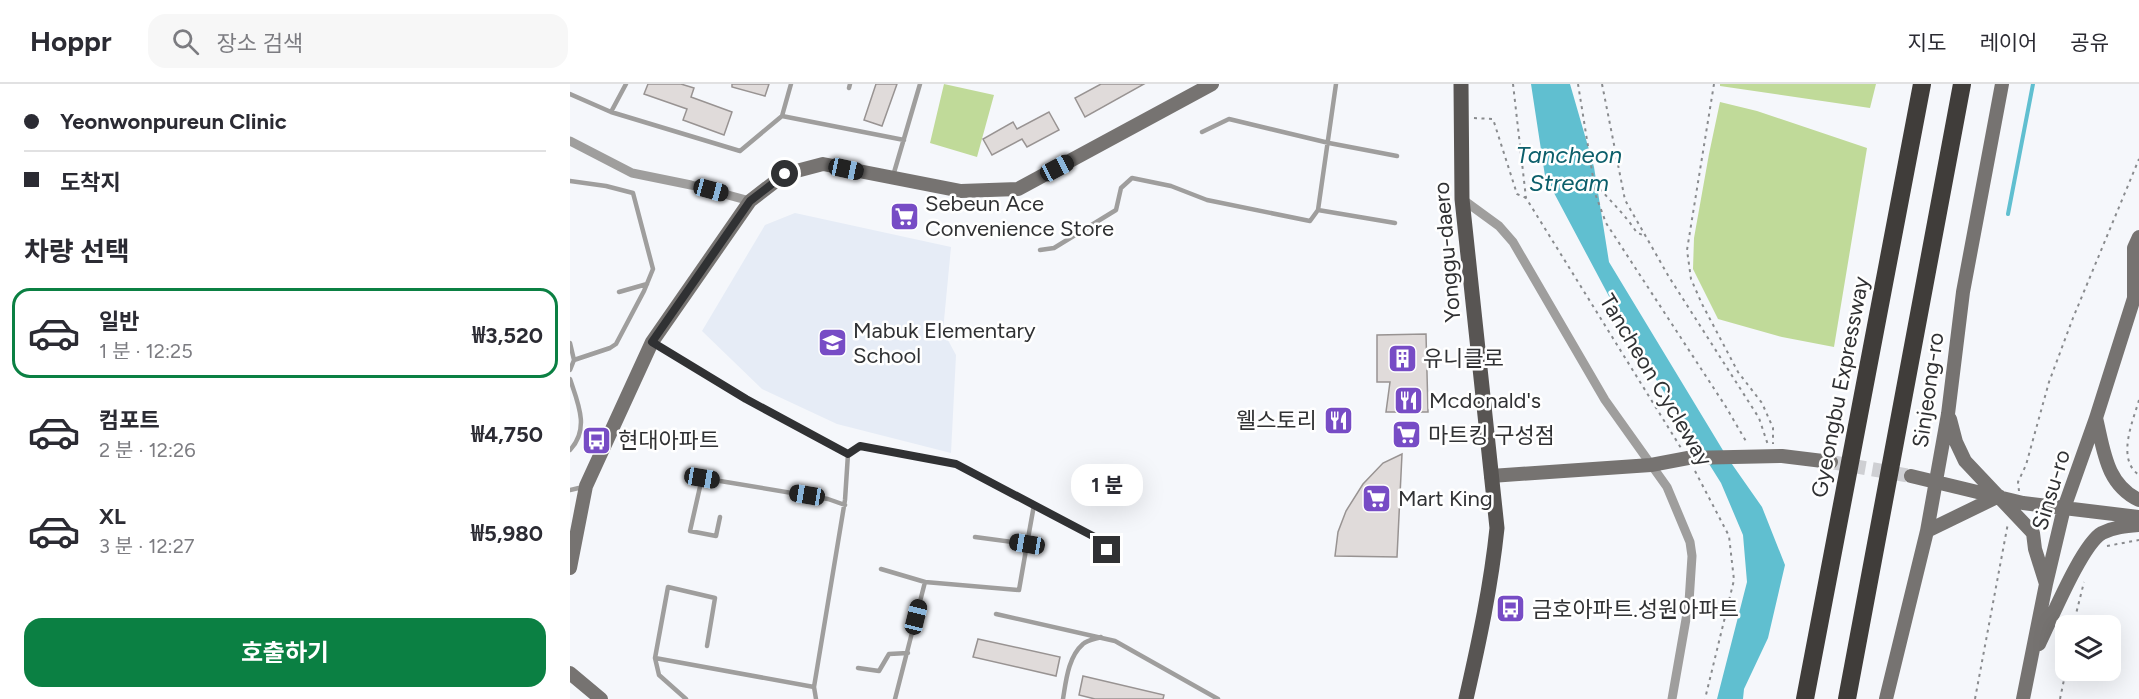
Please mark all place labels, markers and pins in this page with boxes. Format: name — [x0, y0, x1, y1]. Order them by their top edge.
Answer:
place label: Sebeun Ace Convenience Store — [925, 190, 1114, 242]
supermarket icon: Sebeun Ace Convenience Store — [888, 200, 920, 232]
place label: Mabuk Elementary School — [853, 317, 1036, 369]
school or university icon: Mabuk Elementary School — [816, 327, 848, 359]
building icon: 유니클로 — [1386, 342, 1418, 374]
place label: 유니클로 — [1423, 345, 1504, 372]
restaurant icon: Mcdonald's — [1392, 384, 1424, 416]
place label: Mcdonald's — [1429, 387, 1541, 414]
restaurant icon: 웰스토리 — [1322, 404, 1354, 436]
place label: 웰스토리 — [1236, 407, 1317, 434]
supermarket icon: 마트킹 구성점 — [1391, 419, 1423, 451]
place label: 마트킹 구성점 — [1428, 422, 1555, 449]
bus stop icon: 현대아파트 — [581, 424, 613, 456]
place label: 현대아파트 — [618, 427, 719, 454]
supermarket icon: Mart King — [1361, 482, 1393, 514]
place label: Mart King — [1398, 485, 1493, 512]
bus stop icon: 금호아파트.성원아파트 — [1495, 593, 1527, 625]
place label: 금호아파트.성원아파트 — [1532, 596, 1739, 623]

